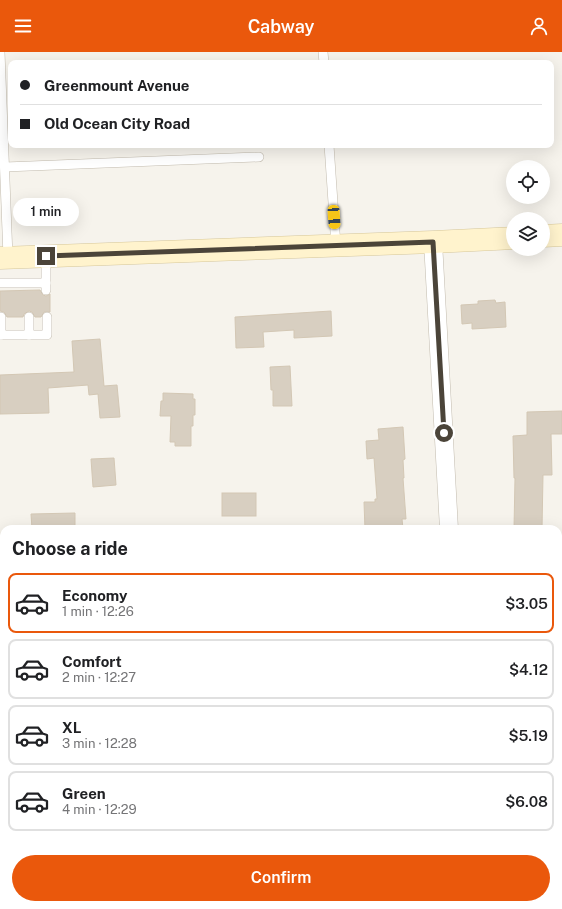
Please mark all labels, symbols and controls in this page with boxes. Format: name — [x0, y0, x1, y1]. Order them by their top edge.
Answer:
icon: menu — [12, 15, 34, 37]
icon: person — [528, 15, 550, 37]
text: Cabway — [248, 16, 314, 37]
text: Greenmount Avenue — [44, 77, 190, 94]
text: Old Ocean City Road — [44, 115, 190, 132]
map controls — [506, 160, 550, 256]
button: locate — [506, 160, 550, 204]
callout: 1 min — [13, 198, 79, 226]
text: 1 min — [31, 204, 61, 219]
car — [327, 205, 341, 229]
button: layers — [506, 212, 550, 256]
route end — [37, 247, 55, 265]
route start — [435, 424, 453, 442]
text: Choose a ride — [12, 538, 128, 559]
icon: car — [14, 585, 50, 621]
text: Economy — [62, 587, 127, 604]
text: $3.05 — [505, 595, 548, 612]
text: 1 min · 12:26 — [62, 604, 134, 619]
icon: car — [14, 651, 50, 687]
text: Comfort — [62, 653, 122, 670]
text: $4.12 — [509, 661, 548, 678]
text: 2 min · 12:27 — [62, 670, 136, 685]
icon: car — [14, 717, 50, 753]
text: XL — [62, 719, 81, 736]
text: $5.19 — [508, 727, 548, 744]
text: 3 min · 12:28 — [62, 736, 137, 751]
icon: car — [14, 783, 50, 819]
text: Green — [62, 785, 106, 802]
text: $6.08 — [505, 793, 548, 810]
text: 4 min · 12:29 — [62, 802, 137, 817]
button: Confirm — [12, 855, 550, 901]

